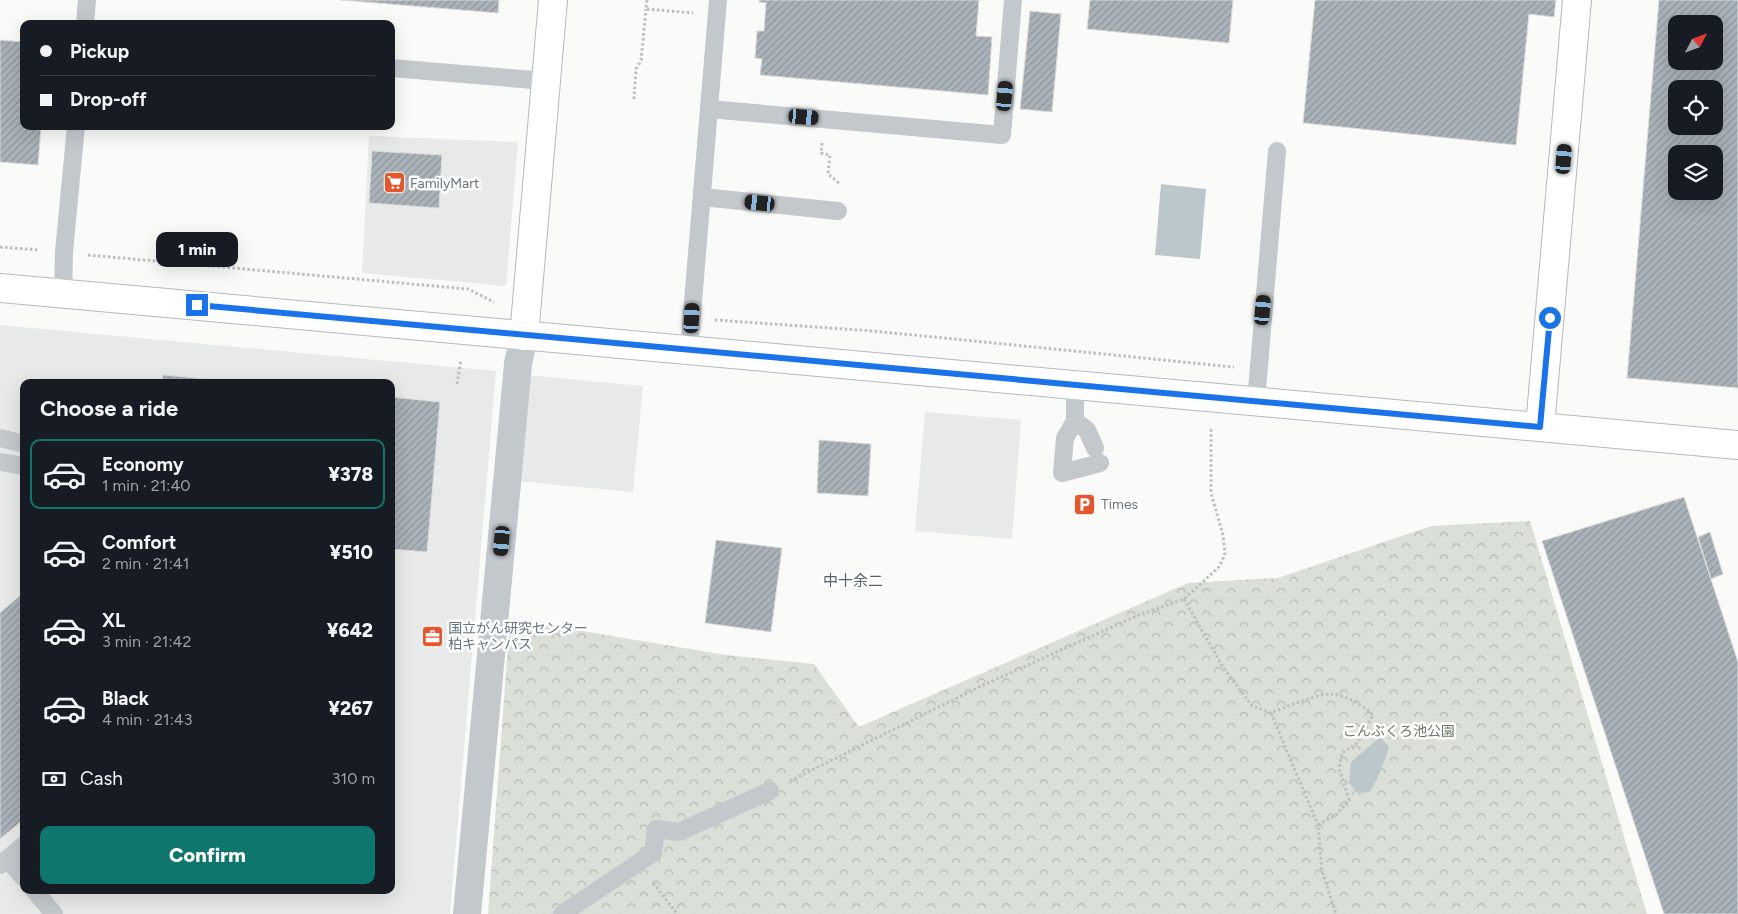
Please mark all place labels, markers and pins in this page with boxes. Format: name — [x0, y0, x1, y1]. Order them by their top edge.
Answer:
supermarket icon: FamilyMart — [382, 171, 406, 195]
place label: FamilyMart — [410, 175, 479, 192]
parking icon: Times — [1073, 492, 1097, 516]
place label: Times — [1101, 496, 1138, 513]
place label: 国立がん研究センター 柏キャンパス — [448, 620, 588, 653]
office icon: 国立がん研究センター 柏キャンパス — [420, 624, 444, 648]

